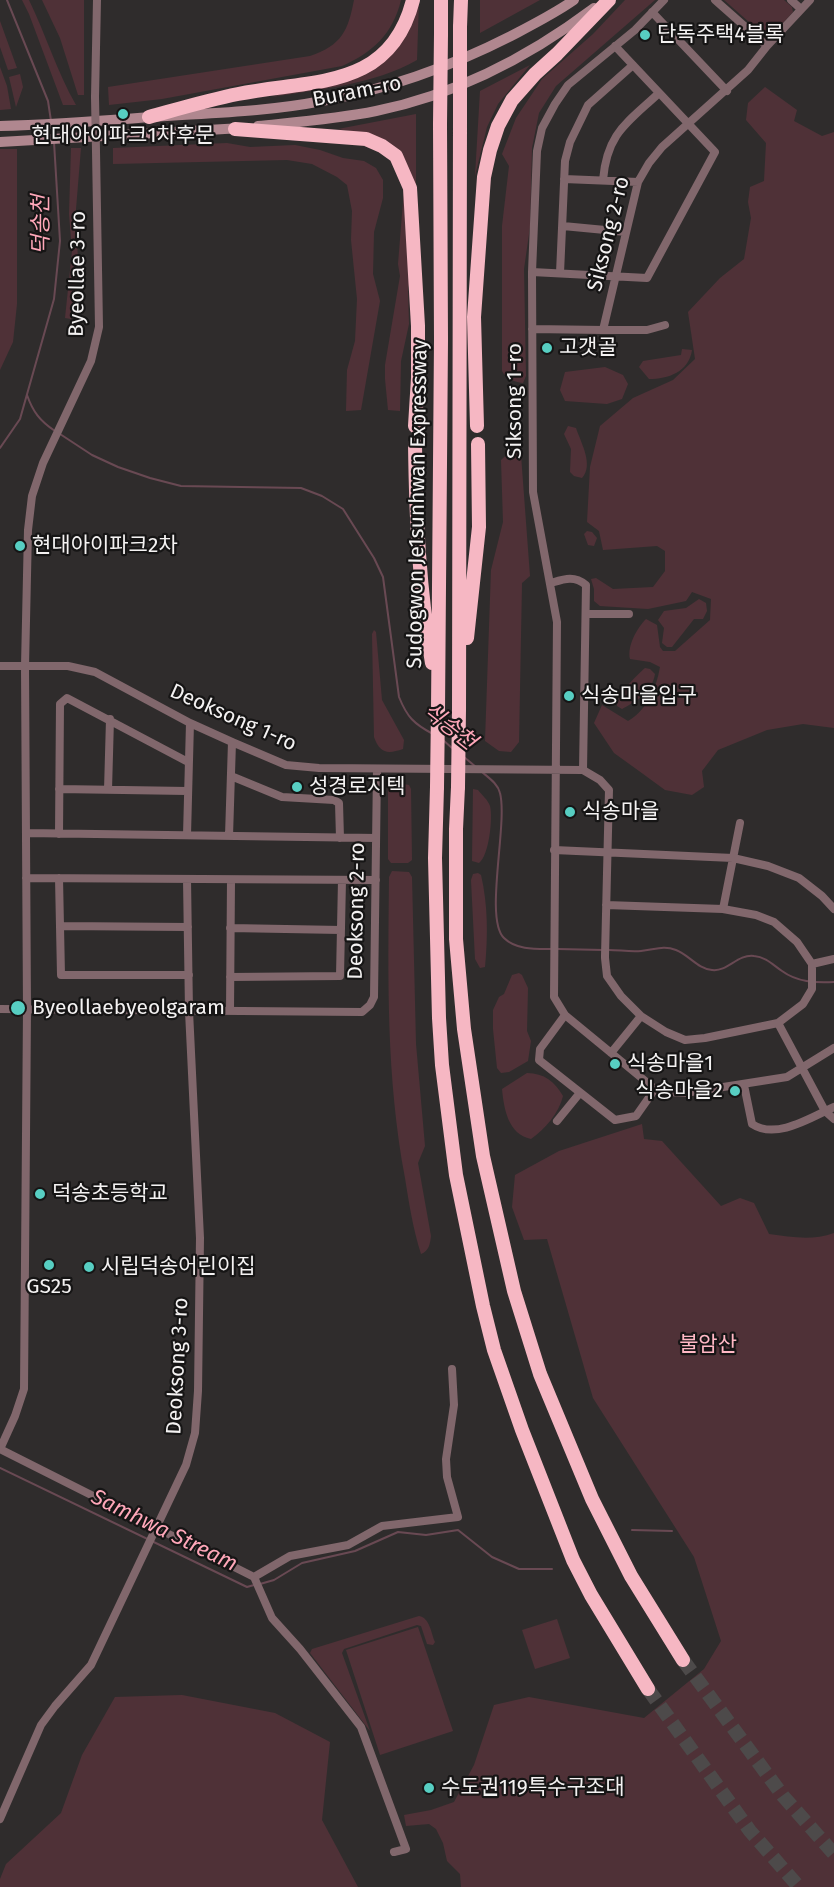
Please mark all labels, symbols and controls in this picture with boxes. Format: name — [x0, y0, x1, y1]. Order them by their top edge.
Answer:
place label: 단독주택4블록 — [657, 22, 784, 48]
marker: 단독주택4블록 — [638, 28, 652, 42]
street label: Buram-ro — [310, 71, 404, 113]
marker: 현대아이파크1차후문 — [116, 107, 130, 121]
place label: 현대아이파크1차후문 — [32, 123, 214, 149]
street label: Siksong 2-ro — [583, 174, 635, 294]
water label: 덕송천 — [29, 195, 55, 255]
street label: Byeollae 3-ro — [64, 211, 92, 337]
place label: 고갯골 — [559, 335, 617, 361]
street label: Sudogwon Je1sunhwan Expressway — [403, 339, 433, 669]
marker: 고갯골 — [540, 341, 554, 355]
street label: Siksong 1-ro — [502, 343, 528, 459]
place label: 현대아이파크2차 — [32, 533, 178, 559]
marker: 현대아이파크2차 — [13, 539, 27, 553]
street label: Deoksong 1-ro — [166, 679, 300, 757]
place label: 식송마을입구 — [581, 683, 697, 709]
marker: 식송마을입구 — [562, 689, 576, 703]
water label: 식송천 — [417, 698, 481, 756]
place label: 성경로지텍 — [309, 774, 406, 800]
marker: 성경로지텍 — [290, 780, 304, 794]
place label: 식송마을 — [582, 799, 659, 825]
marker: 식송마을 — [563, 805, 577, 819]
street label: Deoksong 2-ro — [343, 842, 371, 980]
place label: Byeollaebyeolgaram — [32, 995, 225, 1021]
marker: Byeollaebyeolgaram — [9, 999, 27, 1017]
place label: 식송마을1 — [627, 1051, 713, 1077]
marker: 식송마을1 — [608, 1057, 622, 1071]
place label: 식송마을2 — [635, 1078, 723, 1104]
marker: 식송마을2 — [728, 1084, 742, 1098]
place label: 덕송초등학교 — [52, 1181, 168, 1207]
marker: 덕송초등학교 — [33, 1187, 47, 1201]
place label: 시립덕송어린이집 — [101, 1254, 256, 1280]
marker: GS25 — [42, 1258, 56, 1272]
marker: 시립덕송어린이집 — [82, 1260, 96, 1274]
place label: GS25 — [26, 1274, 72, 1300]
street label: Deoksong 3-ro — [162, 1297, 194, 1435]
park label: 불암산 — [679, 1332, 737, 1358]
water label: Samhwa Stream — [87, 1484, 241, 1578]
place label: 수도권119특수구조대 — [441, 1775, 624, 1801]
marker: 수도권119특수구조대 — [422, 1781, 436, 1795]

